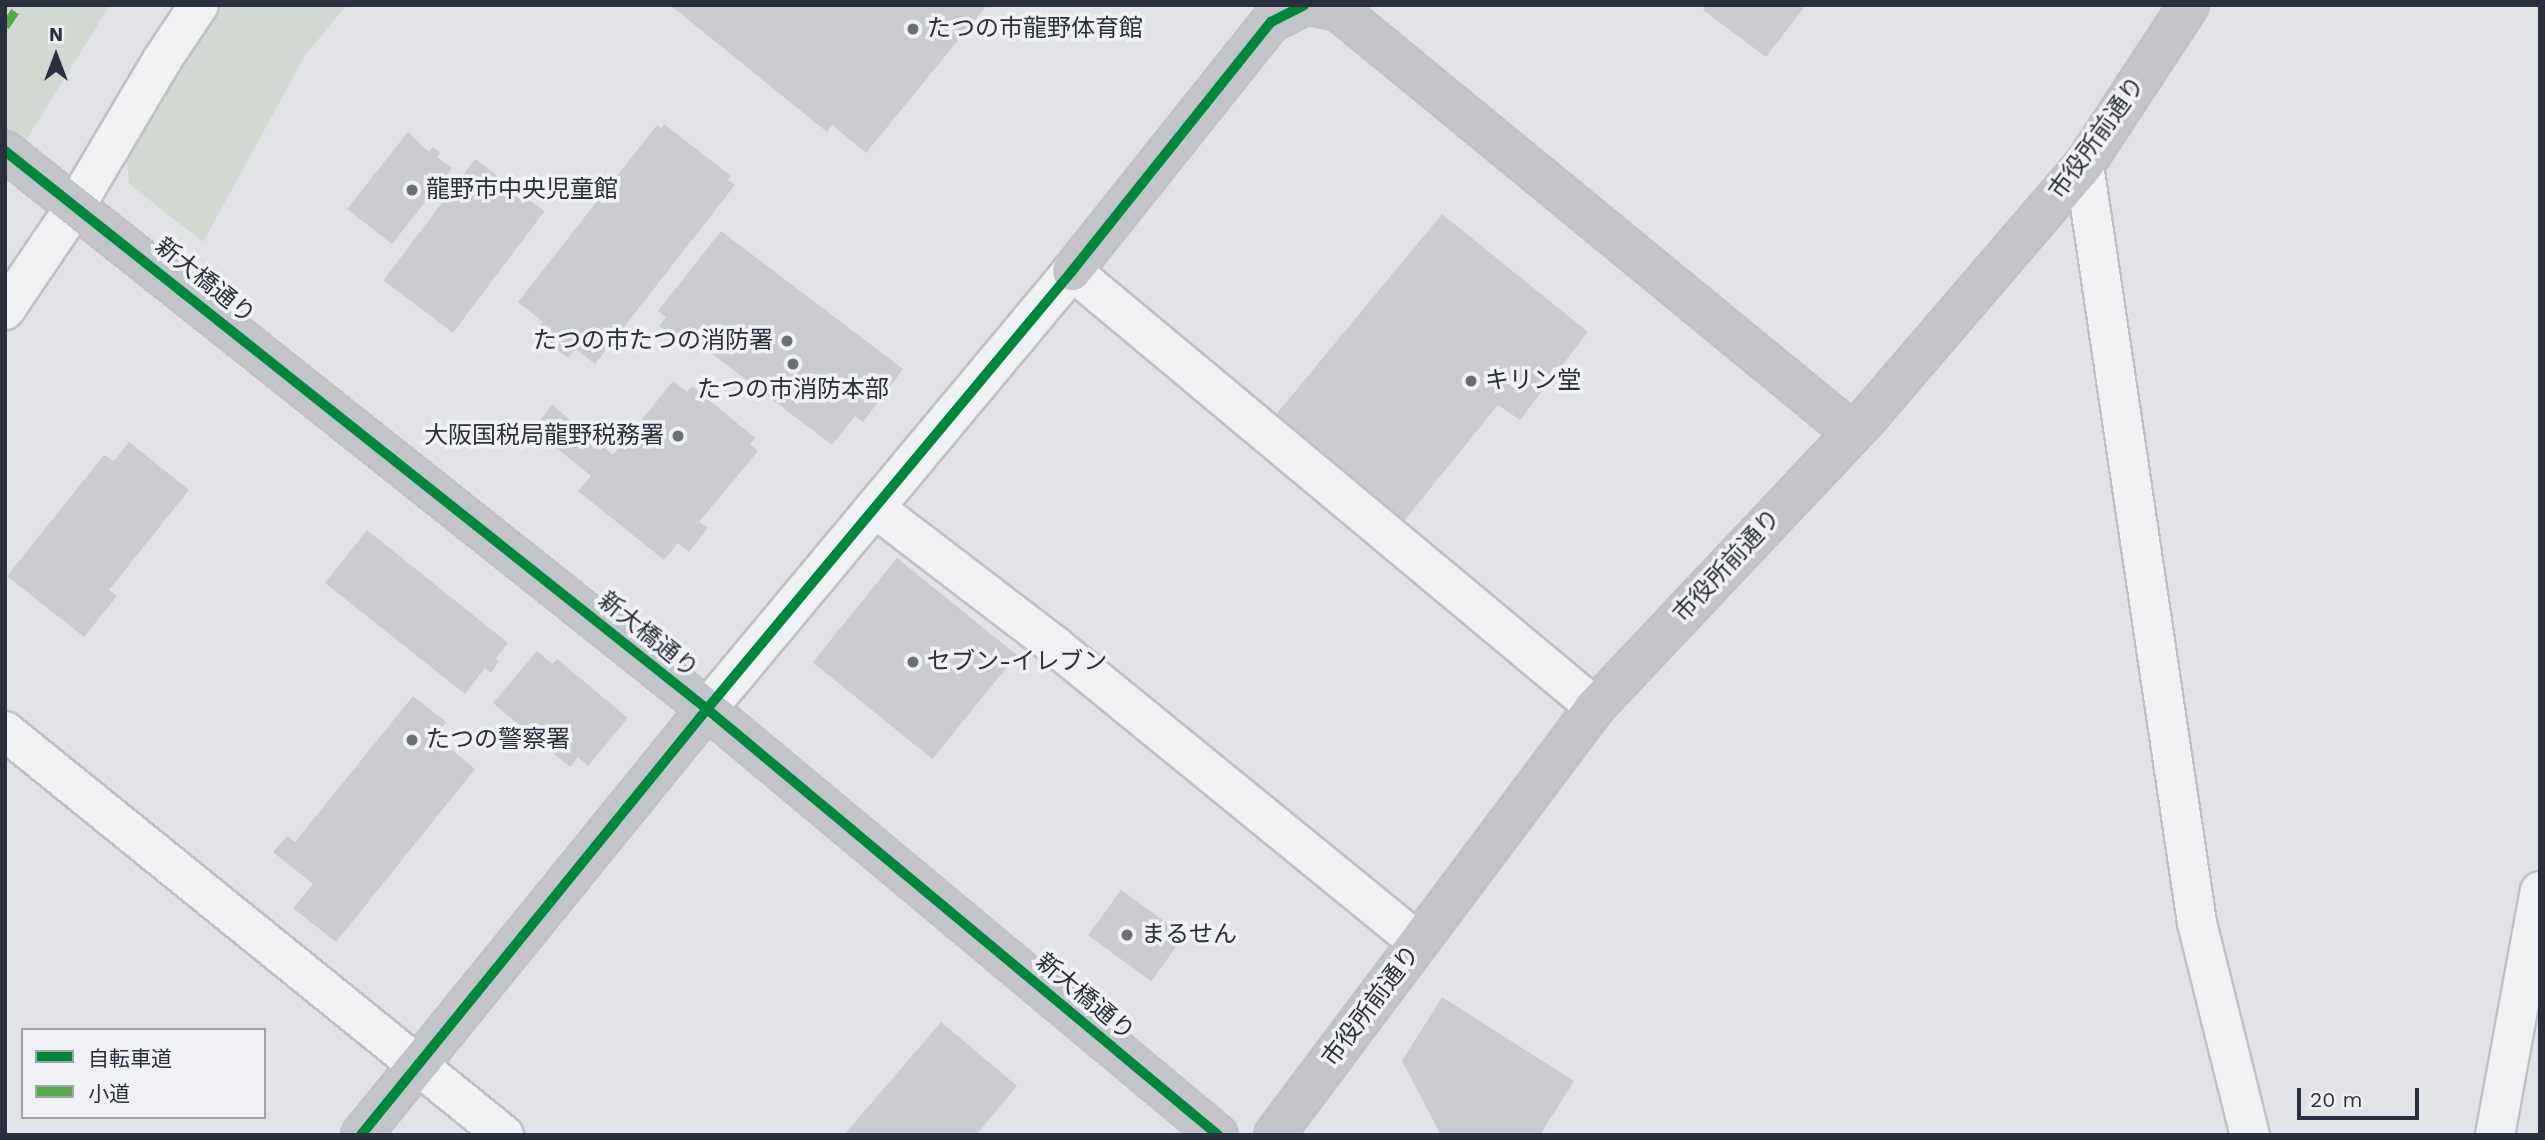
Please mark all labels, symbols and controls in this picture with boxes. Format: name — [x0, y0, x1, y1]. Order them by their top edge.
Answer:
place label: たつの市龍野体育館 — [927, 15, 1143, 43]
north arrow — [21, 21, 91, 91]
marker: たつの市龍野体育館 — [905, 21, 921, 37]
text: N — [49, 23, 63, 46]
street label: 市役所前通り — [2043, 71, 2151, 205]
place label: 龍野市中央児童館 — [426, 176, 618, 204]
marker: 龍野市中央児童館 — [404, 182, 420, 198]
street label: 新大橋通り — [149, 232, 261, 330]
place label: たつの市たつの消防署 — [533, 327, 773, 355]
marker: たつの市たつの消防署 — [779, 333, 795, 349]
marker: たつの市消防本部 — [785, 356, 801, 372]
place label: キリン堂 — [1485, 367, 1581, 395]
marker: キリン堂 — [1463, 373, 1479, 389]
place label: たつの市消防本部 — [697, 376, 889, 404]
place label: 大阪国税局龍野税務署 — [424, 422, 664, 450]
marker: 大阪国税局龍野税務署 — [670, 428, 686, 444]
street label: 市役所前通り — [1667, 504, 1787, 628]
street label: 新大橋通り — [592, 586, 704, 684]
place label: セブン-イレブン — [927, 648, 1107, 676]
marker: セブン-イレブン — [905, 654, 921, 670]
place label: たつの警察署 — [426, 726, 570, 754]
marker: たつの警察署 — [404, 732, 420, 748]
place label: まるせん — [1141, 921, 1237, 949]
marker: まるせん — [1119, 927, 1135, 943]
street label: 市役所前通り — [1316, 940, 1426, 1072]
street label: 新大橋通り — [1030, 947, 1140, 1047]
legend — [21, 1028, 266, 1119]
text: 自転車道 — [88, 1046, 172, 1071]
scale bar — [2300, 1074, 2422, 1118]
text: 小道 — [88, 1081, 130, 1106]
text: 20 m — [2310, 1087, 2362, 1112]

